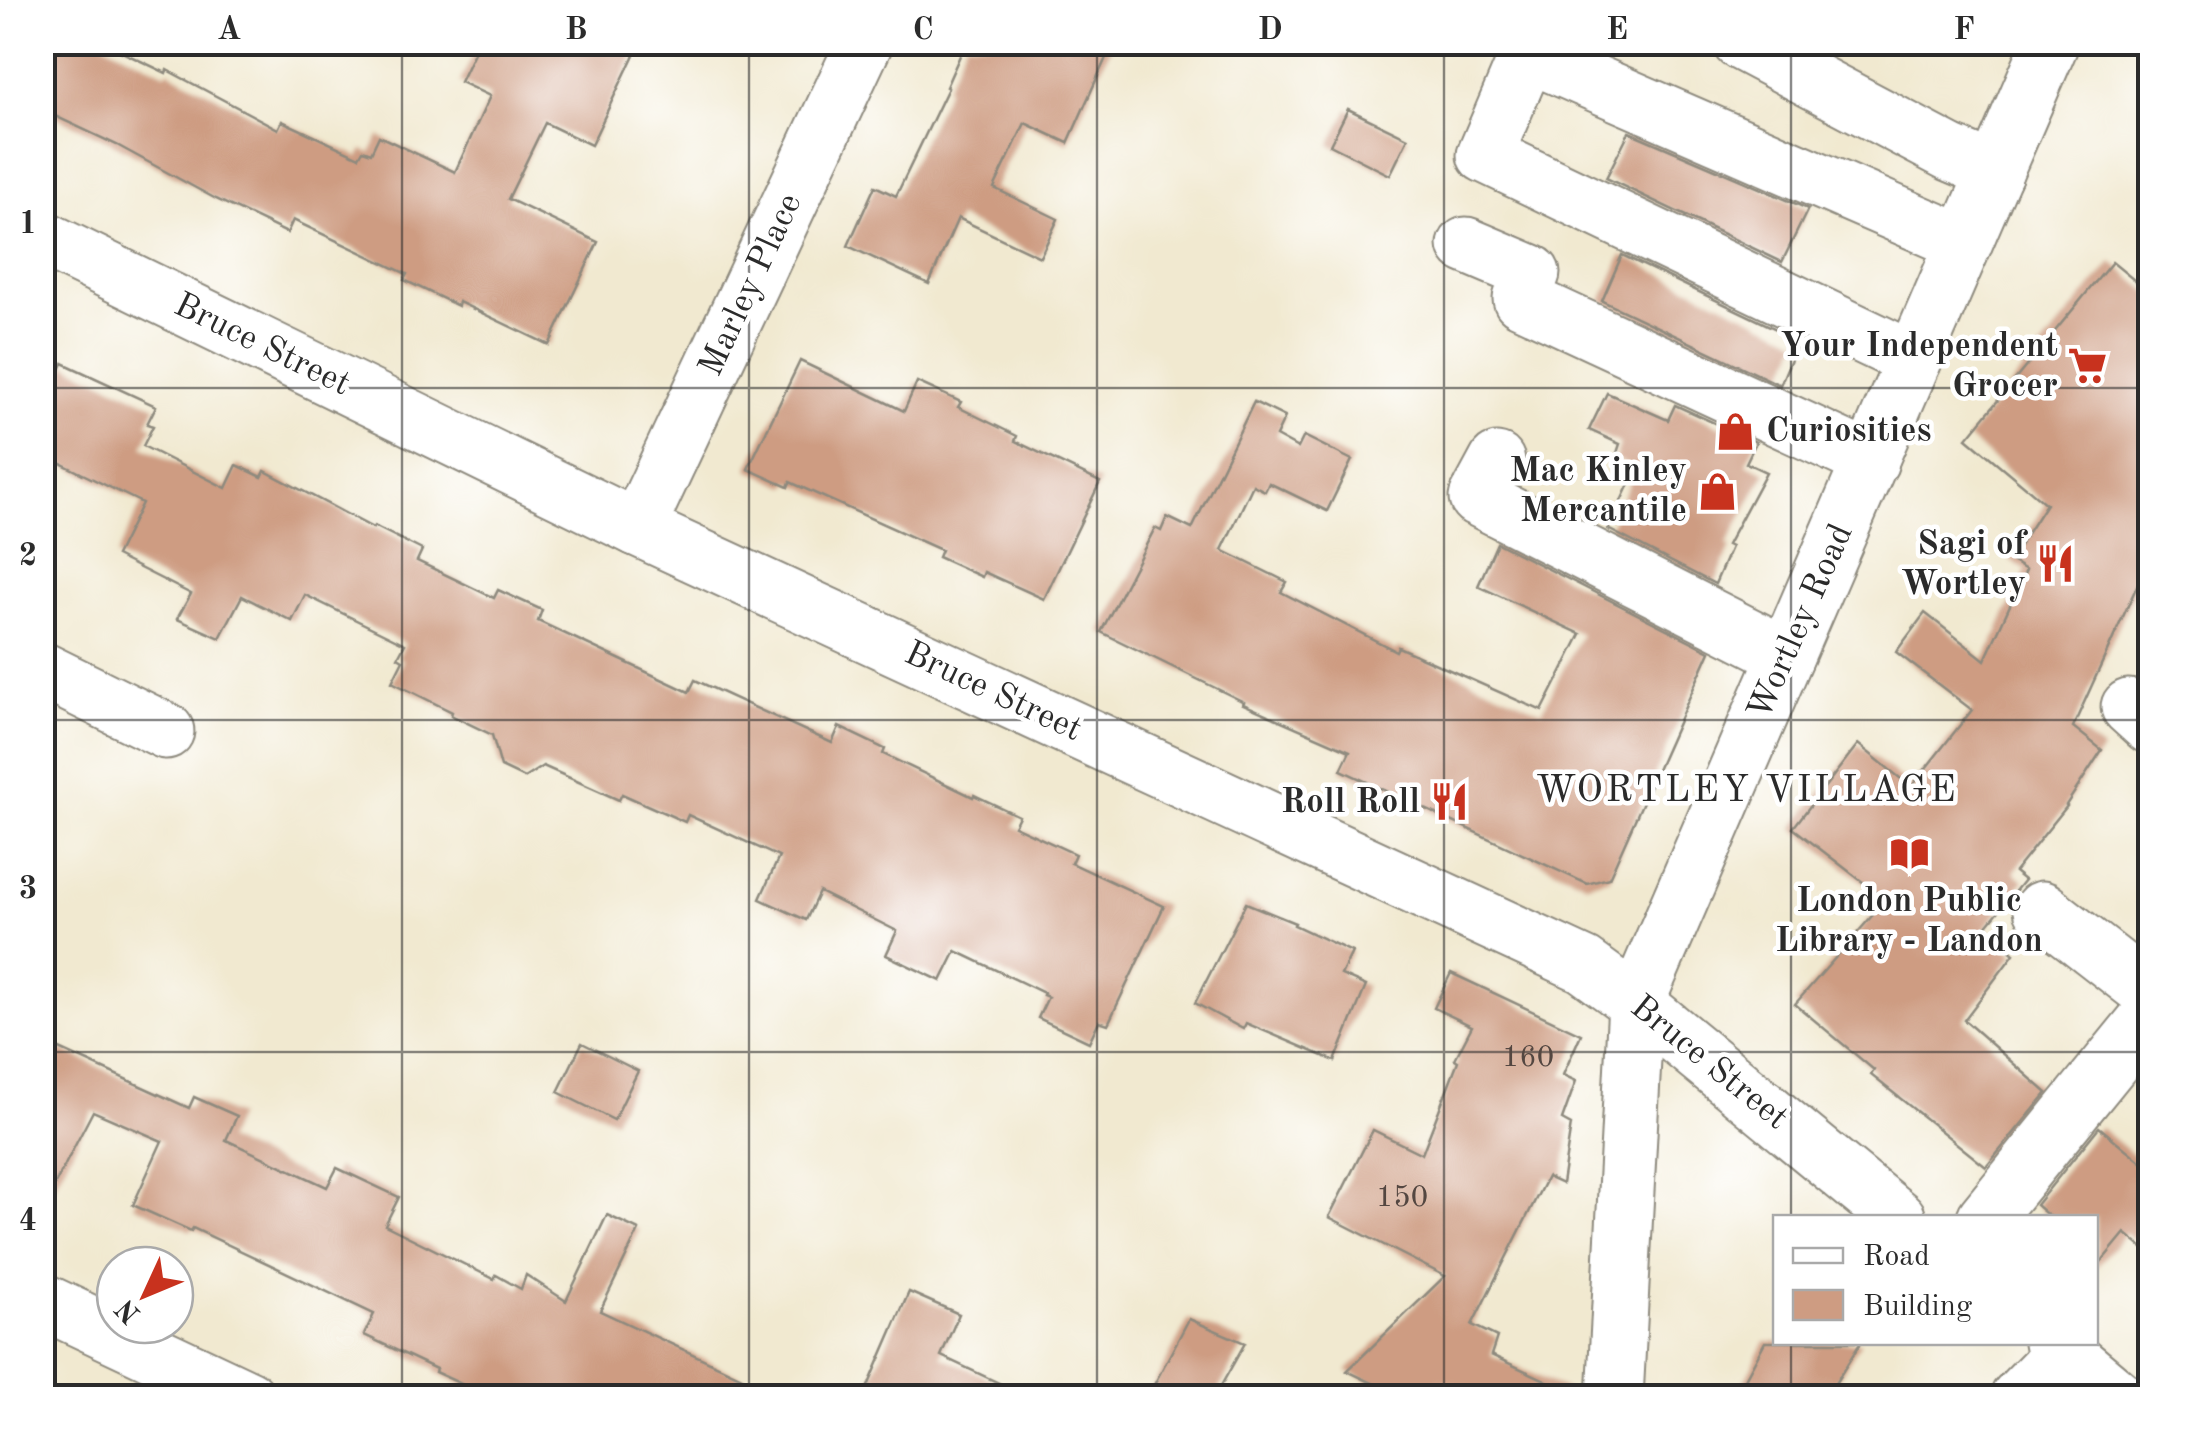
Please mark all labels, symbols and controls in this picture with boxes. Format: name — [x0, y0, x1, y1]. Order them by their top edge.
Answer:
text: A — [217, 15, 241, 47]
text: B — [565, 15, 587, 47]
text: C — [912, 15, 934, 47]
text: D — [1257, 15, 1283, 47]
text: E — [1606, 15, 1628, 47]
text: F — [1953, 15, 1975, 47]
street label: Marley Place — [694, 188, 808, 382]
text: 1 — [19, 209, 37, 241]
street label: Bruce Street — [168, 287, 356, 403]
place label: Your Independent Grocer — [1780, 329, 2058, 404]
supermarket icon: Your Independent Grocer — [2067, 345, 2109, 387]
shop icon: Curiosities — [1715, 410, 1757, 452]
place label: Curiosities — [1766, 414, 1932, 449]
place label: Mac Kinley Mercantile — [1509, 454, 1687, 529]
shop icon: Mac Kinley Mercantile — [1696, 470, 1738, 512]
street label: Wortley Road — [1742, 519, 1860, 725]
place label: Sagi of Wortley — [1900, 527, 2029, 602]
text: 2 — [19, 541, 37, 573]
restaurant icon: Sagi of Wortley — [2035, 543, 2077, 585]
street label: Bruce Street — [899, 636, 1087, 748]
district label: WORTLEY VILLAGE — [1536, 772, 1958, 810]
restaurant icon: Roll Roll — [1429, 781, 1471, 823]
place label: Roll Roll — [1281, 785, 1420, 820]
library icon: London Public Library - Landon — [1888, 833, 1930, 875]
text: 3 — [19, 874, 37, 906]
place label: London Public Library - Landon — [1775, 884, 2043, 959]
street label: Bruce Street — [1624, 989, 1794, 1137]
house number: 160 — [1502, 1043, 1554, 1073]
house number: 150 — [1376, 1183, 1428, 1213]
text: 4 — [19, 1206, 37, 1238]
legend — [1773, 1215, 2098, 1345]
text: Road — [1863, 1242, 1930, 1272]
north arrow — [95, 1245, 195, 1345]
text: N — [111, 1292, 147, 1328]
text: Building — [1863, 1292, 1972, 1322]

